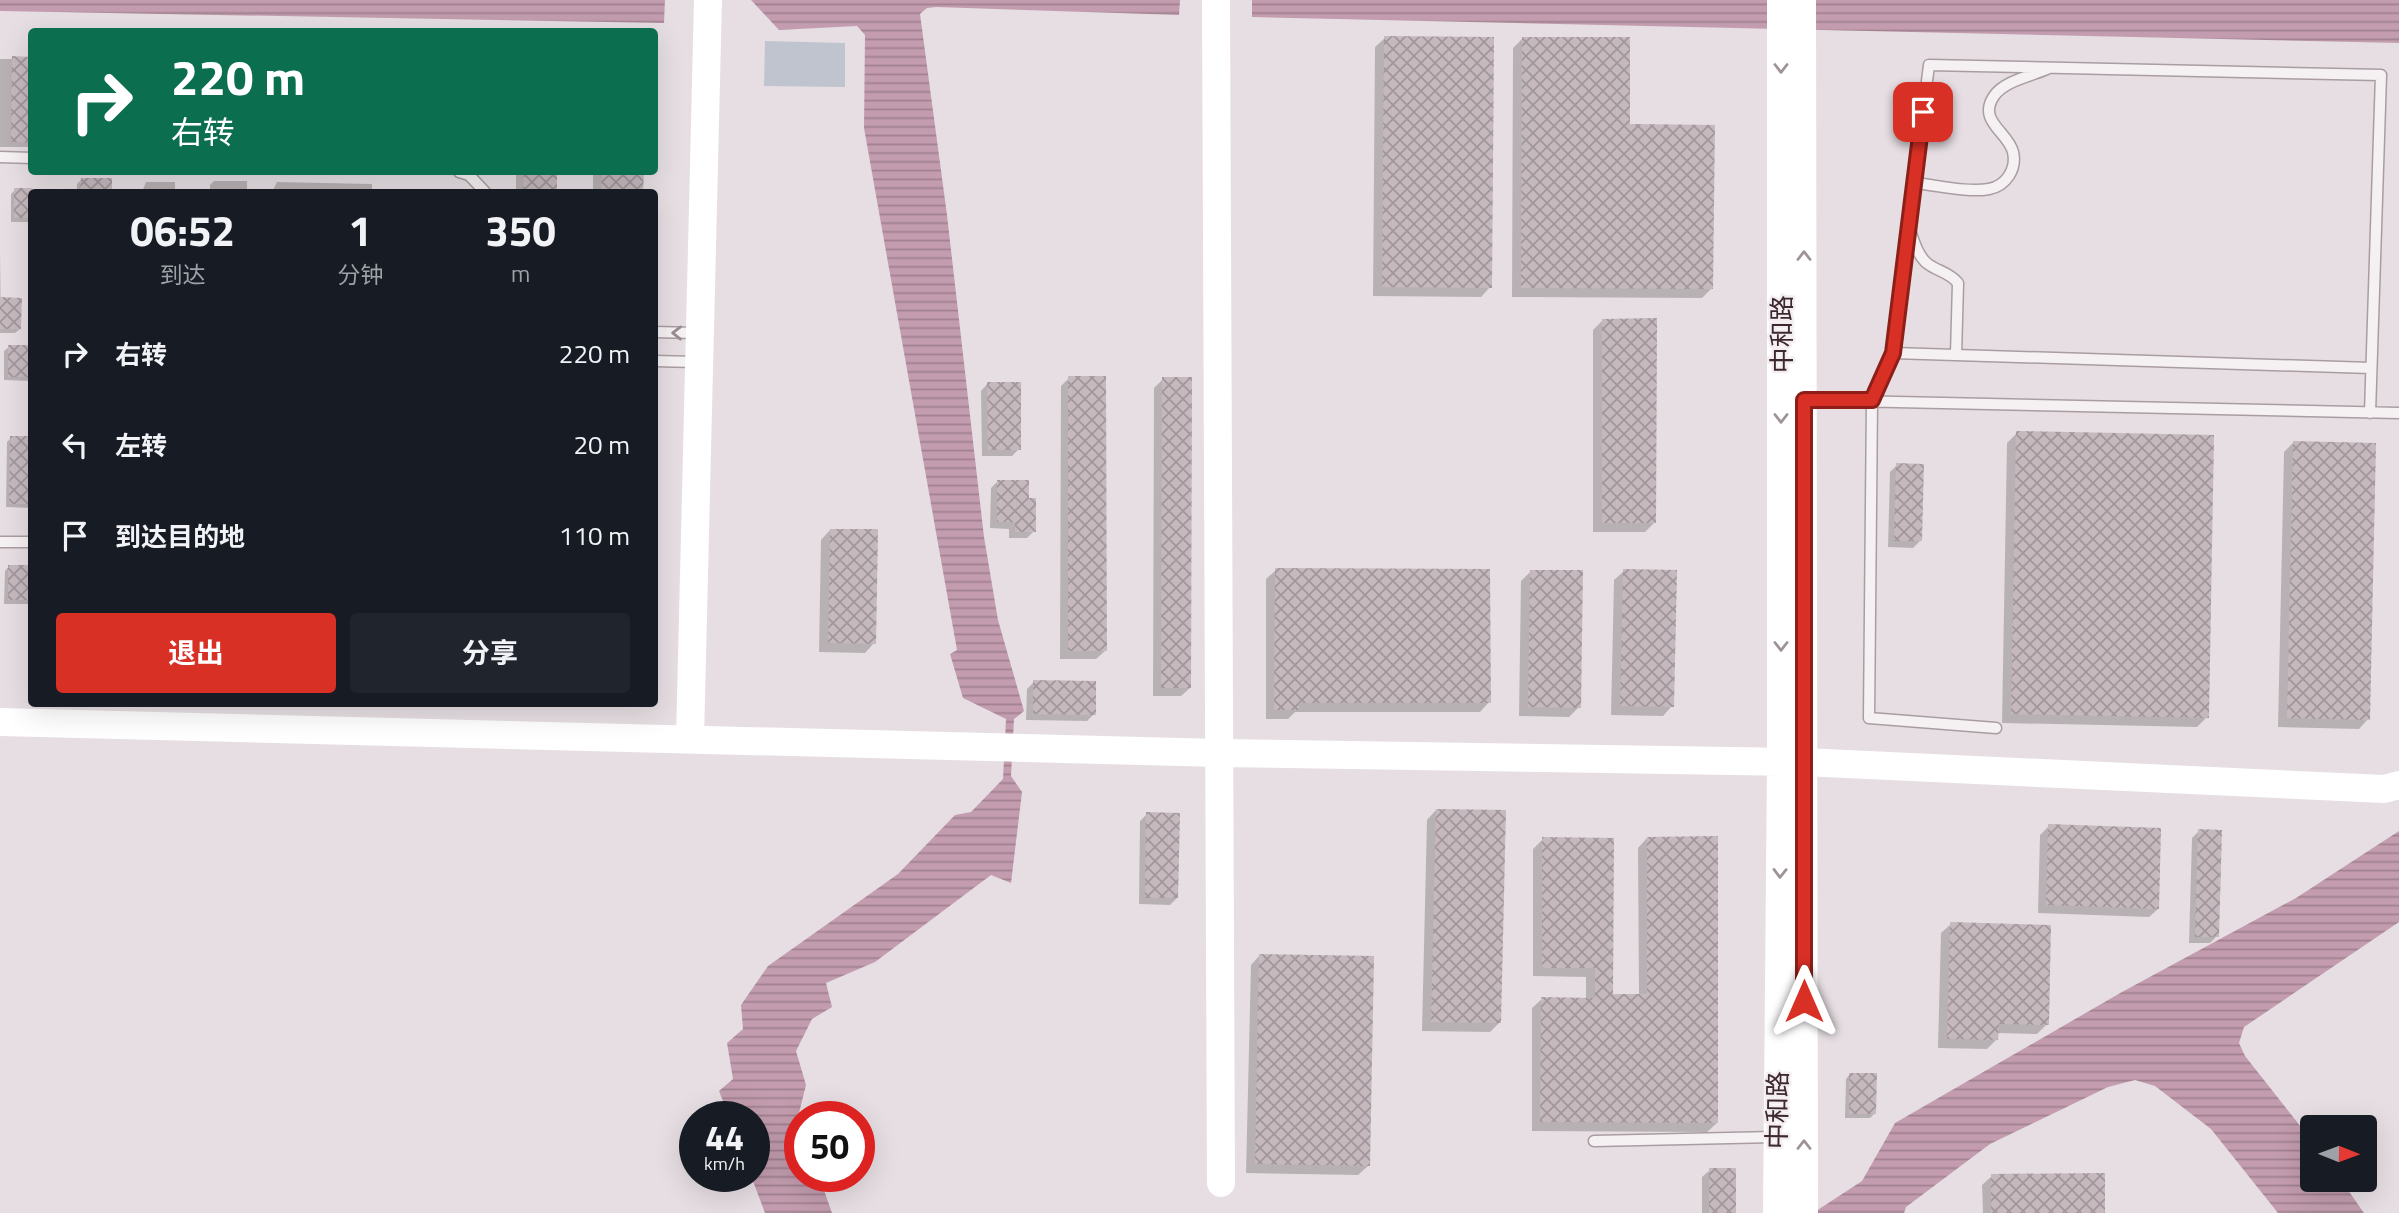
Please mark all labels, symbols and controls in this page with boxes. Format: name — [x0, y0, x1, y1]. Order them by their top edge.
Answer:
text: 220 m — [171, 39, 305, 114]
icon: right — [56, 56, 147, 147]
one-way arrow — [1773, 63, 1789, 74]
pin — [1893, 82, 1953, 142]
icon: arrive — [1904, 93, 1942, 131]
text: 右转 — [171, 108, 235, 156]
text: 06:52 — [130, 198, 235, 262]
text: 1 — [348, 198, 372, 262]
text: 350 — [485, 198, 556, 262]
one-way arrow — [1796, 250, 1812, 261]
text: m — [511, 256, 530, 291]
text: 到达 — [160, 257, 206, 292]
text: 分钟 — [337, 257, 383, 292]
street label: 中和路 — [1762, 295, 1801, 373]
one-way arrow — [672, 325, 683, 340]
text: 220 m — [559, 334, 630, 373]
icon: right — [56, 335, 94, 373]
text: 右转 — [115, 335, 167, 374]
one-way arrow — [1773, 413, 1789, 424]
text: 20 m — [573, 425, 630, 464]
icon: left — [56, 426, 94, 464]
text: 左转 — [115, 426, 167, 465]
text: 110 m — [559, 516, 630, 555]
icon: arrive — [56, 517, 94, 555]
text: 到达目的地 — [115, 517, 245, 556]
button: 退出 — [56, 613, 336, 693]
button: 分享 — [350, 613, 630, 693]
one-way arrow — [1773, 641, 1789, 651]
one-way arrow — [1772, 868, 1788, 879]
position arrow — [1767, 964, 1841, 1038]
street label: 中和路 — [1757, 1071, 1797, 1149]
speed limit sign: 50 — [784, 1101, 875, 1192]
text: 44 — [705, 1110, 744, 1164]
north arrow — [2300, 1115, 2376, 1192]
map controls — [2300, 1115, 2377, 1192]
one-way arrow — [1796, 1139, 1812, 1150]
text: km/h — [704, 1150, 745, 1177]

